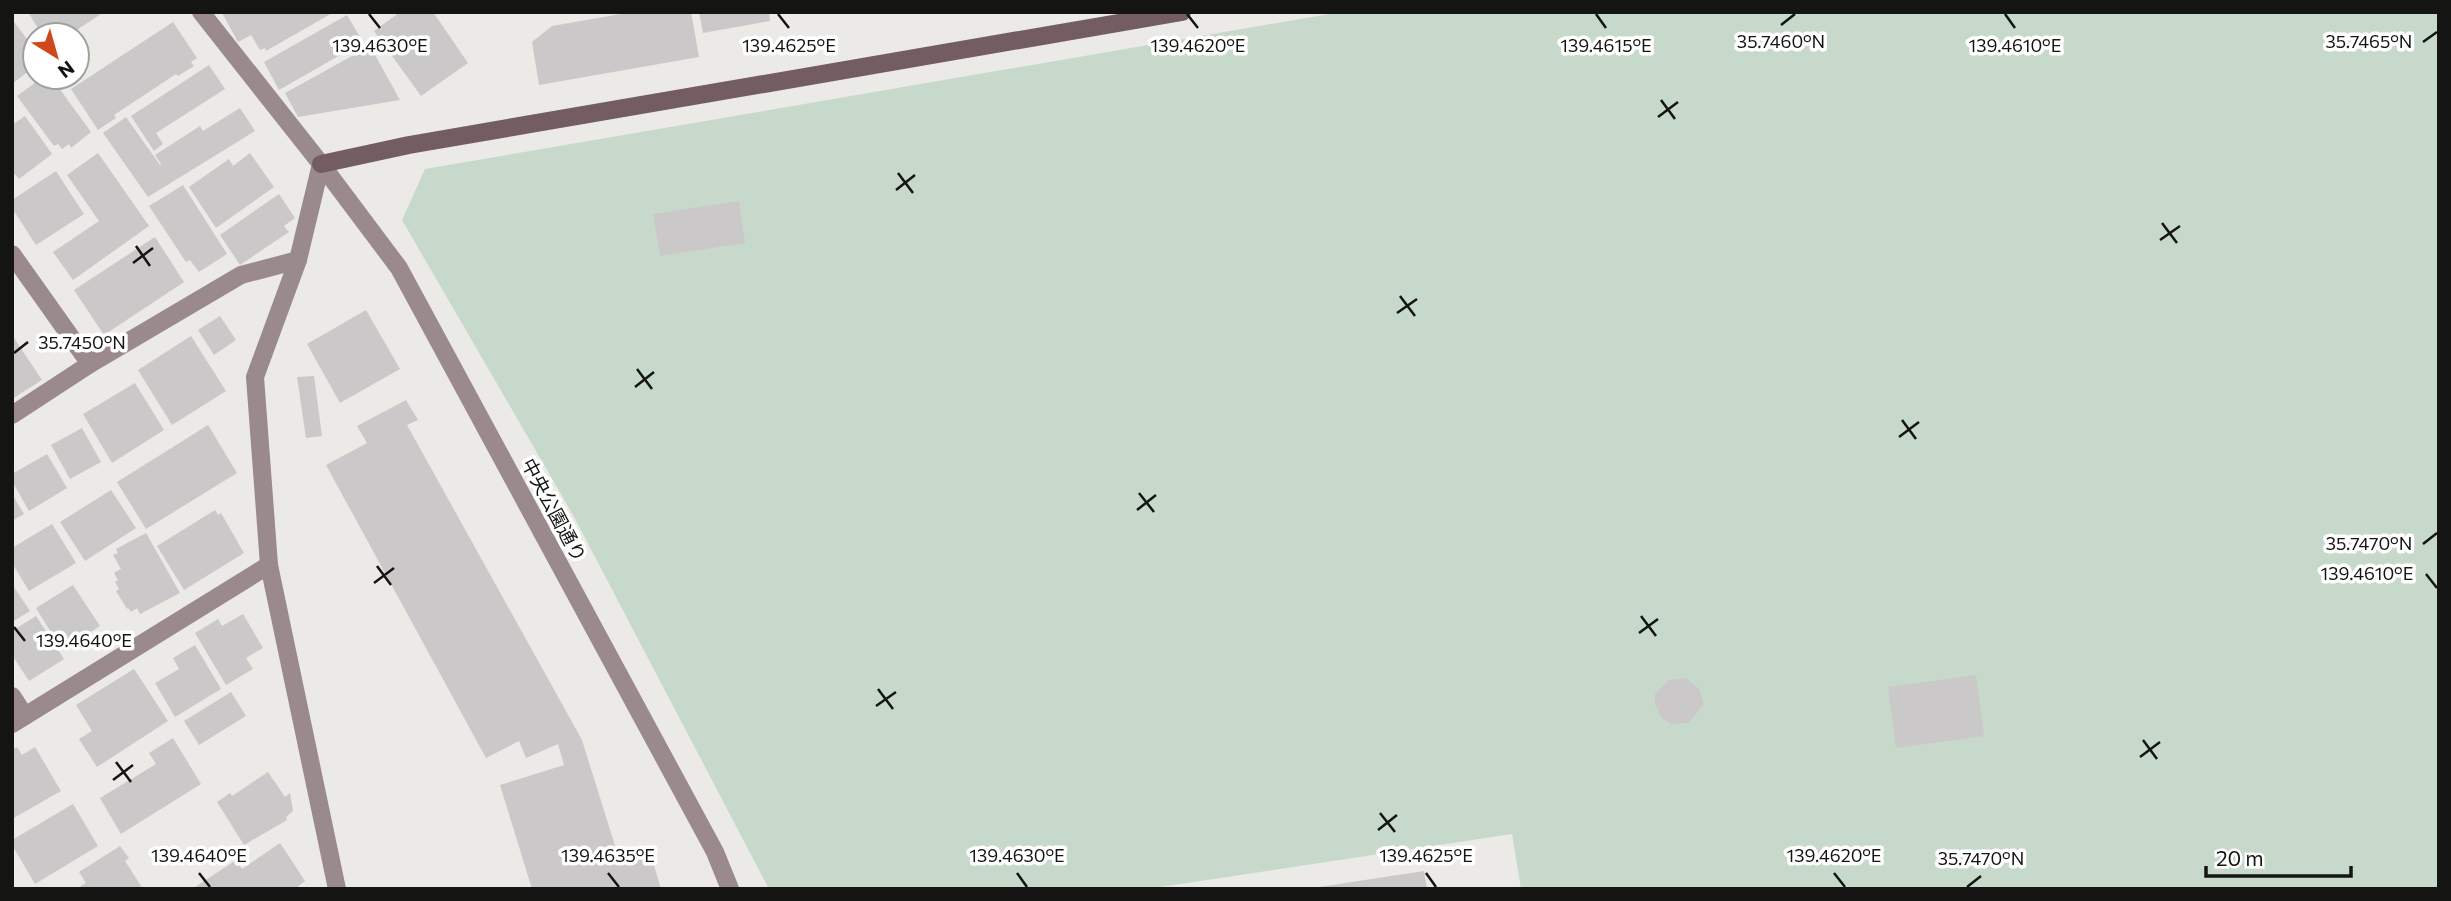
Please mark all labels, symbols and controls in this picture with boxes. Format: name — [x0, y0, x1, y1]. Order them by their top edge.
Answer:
north arrow — [21, 21, 91, 91]
text: 35.7460°N — [1737, 30, 1825, 52]
text: 35.7465°N — [2326, 30, 2412, 52]
text: 139.4630°E — [332, 34, 428, 56]
text: 139.4625°E — [742, 34, 836, 56]
text: 139.4620°E — [1150, 34, 1246, 56]
text: 139.4615°E — [1560, 34, 1652, 56]
text: 139.4610°E — [1969, 34, 2061, 56]
text: N — [54, 56, 79, 83]
text: 35.7450°N — [38, 331, 126, 353]
street label: 中央公園通り — [518, 454, 591, 565]
text: 35.7470°N — [2326, 532, 2412, 554]
text: 139.4610°E — [2321, 562, 2413, 584]
text: 139.4640°E — [36, 629, 132, 651]
scale bar — [2206, 834, 2351, 878]
text: 139.4640°E — [151, 844, 247, 866]
text: 139.4635°E — [561, 844, 655, 866]
text: 139.4630°E — [969, 844, 1065, 866]
text: 139.4625°E — [1379, 844, 1473, 866]
text: 139.4620°E — [1786, 844, 1882, 866]
text: 20 m — [2216, 845, 2264, 870]
text: 35.7470°N — [1938, 847, 2024, 869]

